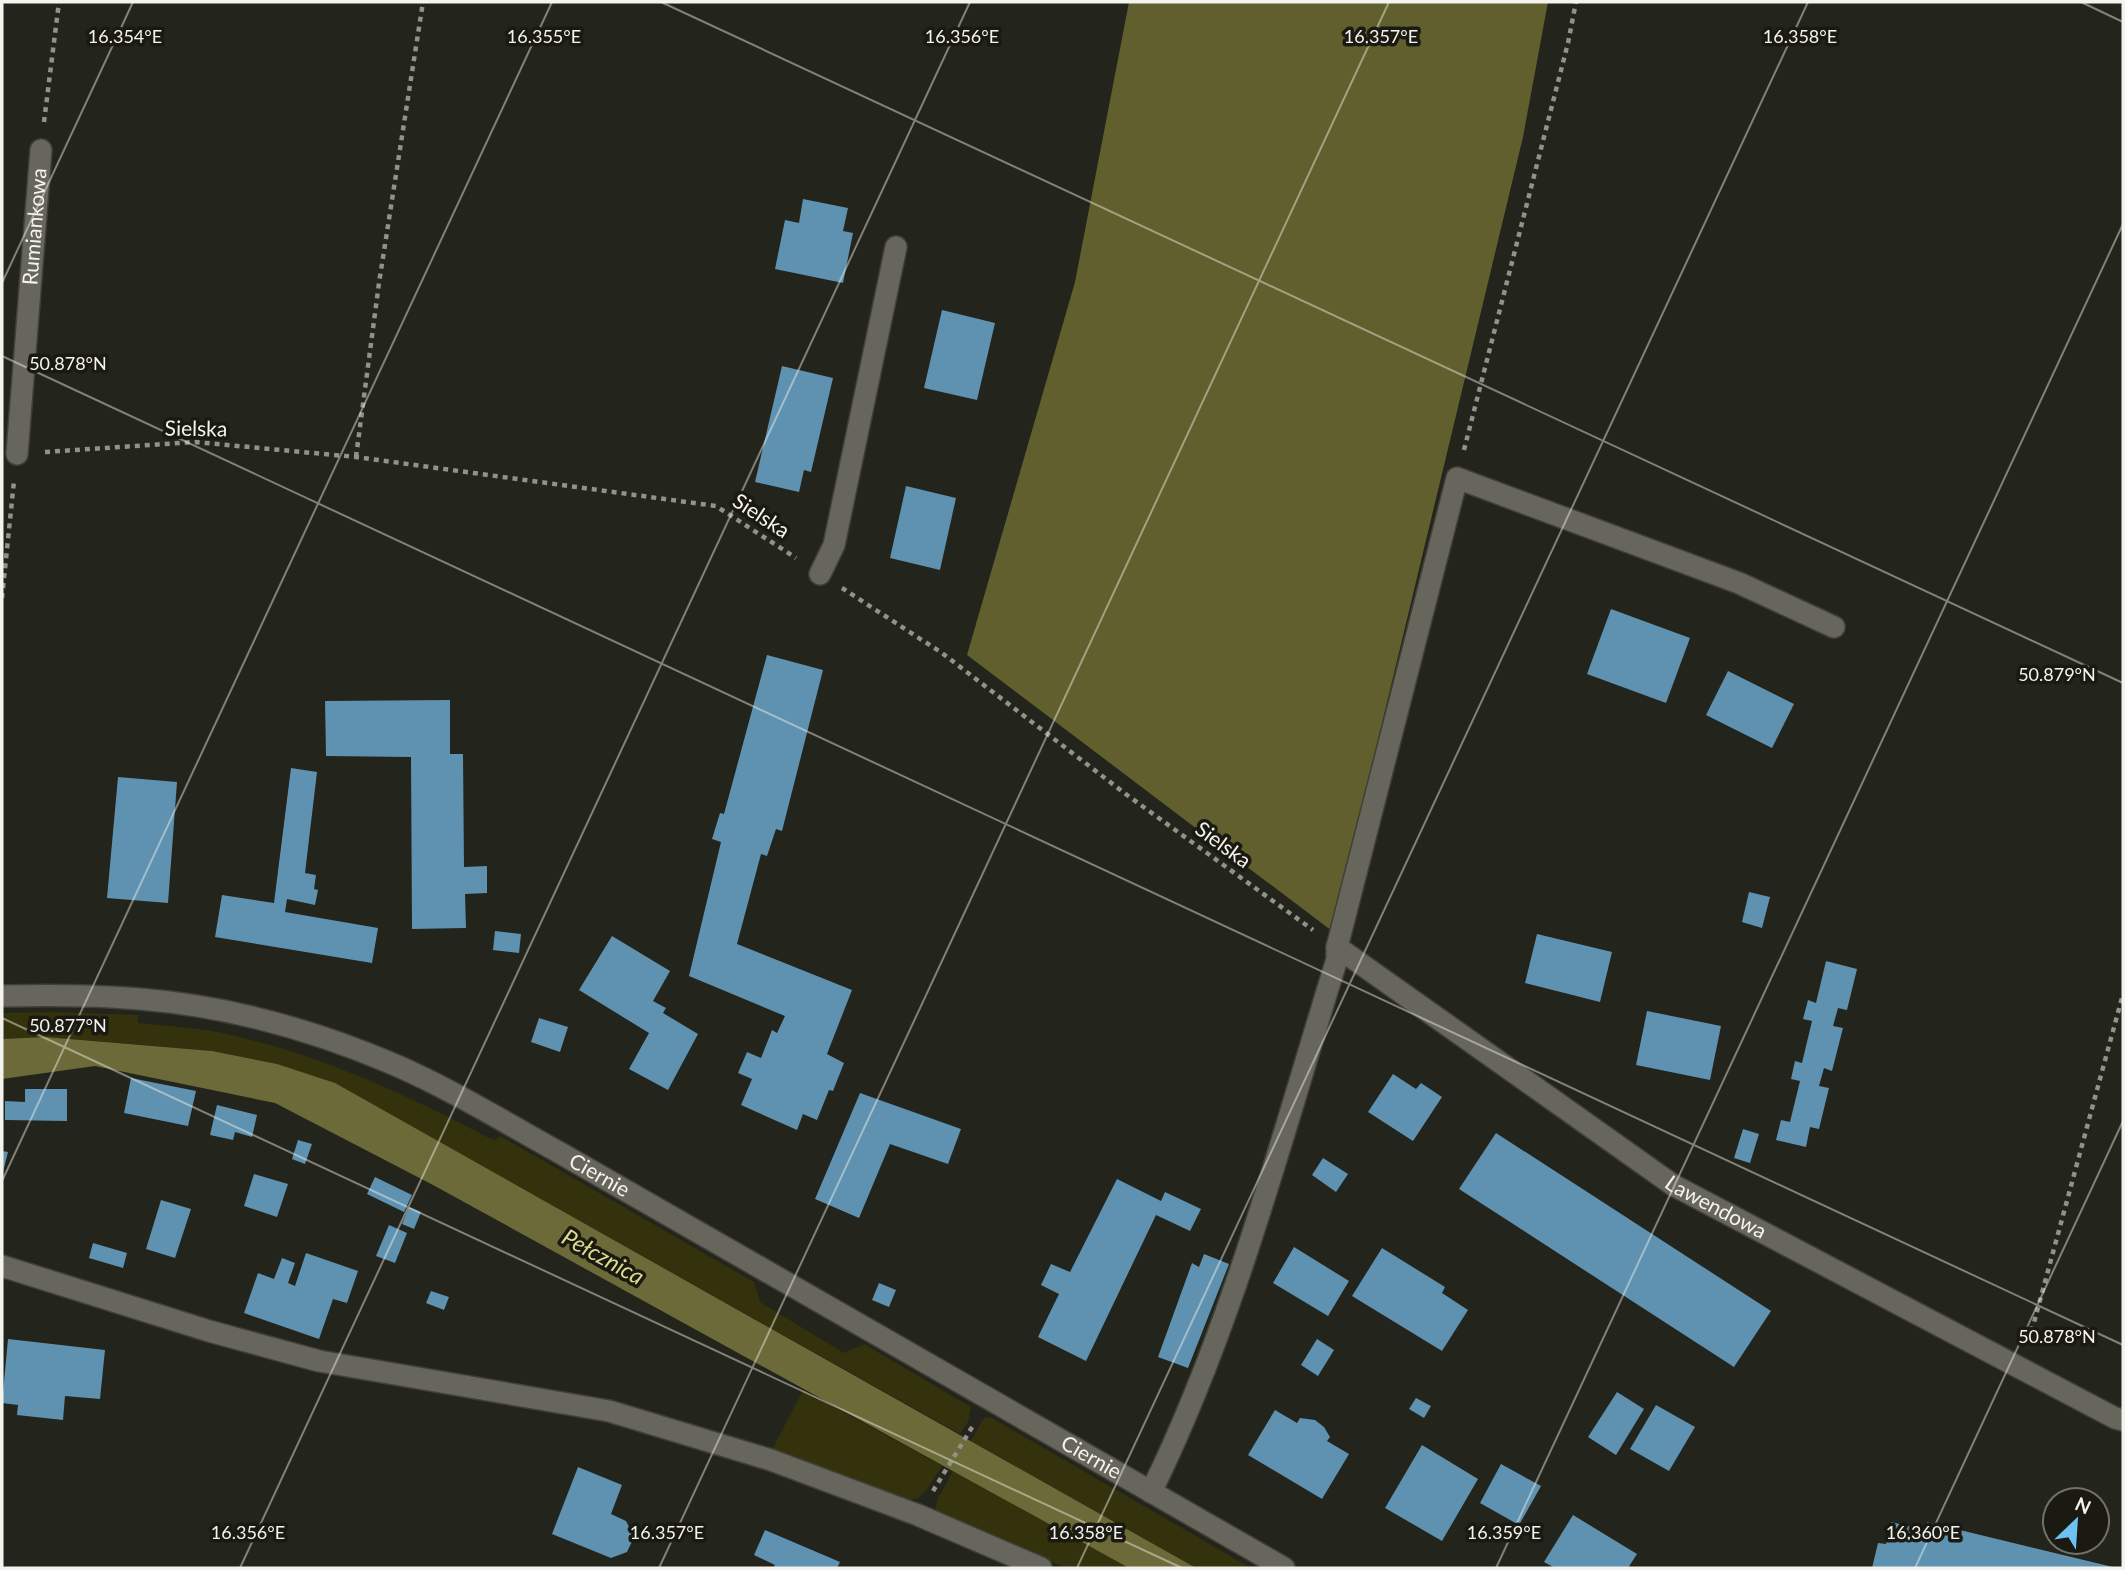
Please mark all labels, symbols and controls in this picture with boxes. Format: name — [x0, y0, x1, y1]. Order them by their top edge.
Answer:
text: 16.354°E — [88, 25, 162, 47]
text: 16.355°E — [507, 25, 581, 47]
text: 16.356°E — [925, 25, 999, 47]
text: 16.357°E — [1344, 25, 1418, 47]
text: 16.358°E — [1763, 25, 1837, 47]
street label: Rumiankowa — [16, 167, 51, 286]
text: 50.878°N — [29, 352, 107, 374]
street label: Sielska — [165, 414, 228, 441]
street label: Sielska — [729, 487, 795, 542]
text: 50.879°N — [2018, 663, 2096, 685]
street label: Sielska — [1191, 815, 1257, 872]
text: 50.877°N — [29, 1014, 107, 1036]
street label: Ciernie — [565, 1147, 635, 1201]
street label: Lawendowa — [1661, 1169, 1771, 1243]
water label: Pełcznica — [557, 1222, 650, 1290]
text: 50.878°N — [2018, 1325, 2096, 1347]
street label: Ciernie — [1057, 1429, 1127, 1483]
north arrow — [2041, 1486, 2111, 1556]
text: N — [2072, 1492, 2095, 1519]
text: 16.356°E — [211, 1521, 285, 1543]
text: 16.357°E — [630, 1521, 704, 1543]
text: 16.358°E — [1049, 1521, 1123, 1543]
text: 16.359°E — [1467, 1521, 1541, 1543]
text: 16.360°E — [1886, 1521, 1960, 1543]

